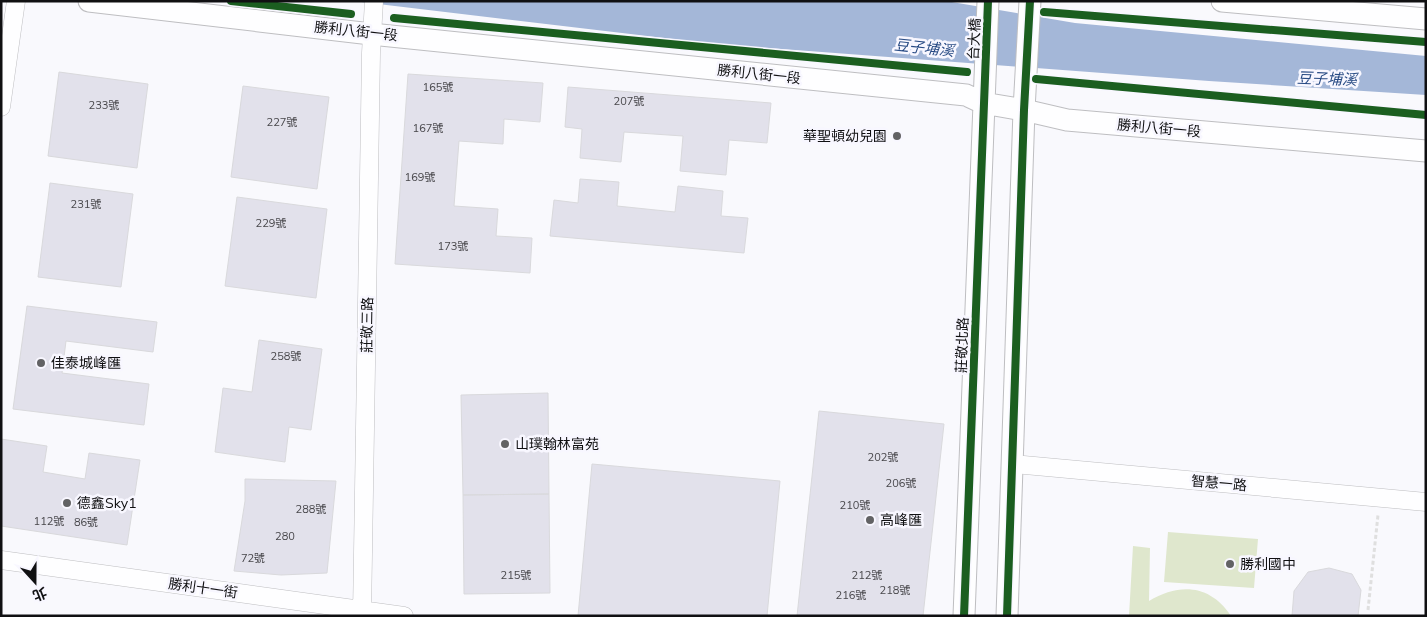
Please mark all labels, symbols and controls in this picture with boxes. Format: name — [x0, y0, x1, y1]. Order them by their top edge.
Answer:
street label: 勝利八街一段 — [313, 18, 399, 44]
street label: 台大橋 — [964, 18, 984, 60]
water label: 豆子埔溪 — [893, 35, 957, 60]
street label: 勝利八街一段 — [716, 61, 802, 87]
water label: 豆子埔溪 — [1297, 68, 1359, 89]
house number: 165號 — [423, 80, 453, 94]
house number: 207號 — [614, 94, 644, 108]
house number: 233號 — [89, 98, 119, 112]
house number: 227號 — [267, 115, 297, 129]
street label: 勝利八街一段 — [1116, 115, 1202, 141]
house number: 167號 — [413, 121, 443, 135]
place label: 華聖頓幼兒園 — [803, 127, 887, 145]
marker: 華聖頓幼兒園 — [891, 130, 903, 142]
house number: 169號 — [405, 170, 435, 184]
house number: 231號 — [71, 197, 101, 211]
house number: 229號 — [256, 216, 286, 230]
house number: 173號 — [438, 239, 468, 253]
street label: 莊敬三路 — [358, 297, 376, 353]
street label: 莊敬北路 — [952, 317, 972, 373]
house number: 258號 — [271, 349, 301, 363]
place label: 佳泰城峰匯 — [51, 354, 121, 372]
marker: 佳泰城峰匯 — [35, 357, 47, 369]
place label: 山璞翰林富苑 — [515, 435, 599, 453]
marker: 山璞翰林富苑 — [499, 438, 511, 450]
house number: 202號 — [868, 450, 898, 464]
street label: 智慧一路 — [1190, 472, 1248, 494]
house number: 206號 — [886, 476, 916, 490]
place label: 德鑫Sky1 — [77, 494, 137, 512]
marker: 德鑫Sky1 — [61, 497, 73, 509]
house number: 210號 — [840, 498, 870, 512]
house number: 288號 — [296, 502, 326, 516]
place label: 高峰匯 — [880, 511, 922, 529]
house number: 112號 — [34, 514, 64, 528]
marker: 高峰匯 — [864, 514, 876, 526]
house number: 86號 — [74, 515, 98, 529]
house number: 280 — [275, 529, 295, 543]
house number: 72號 — [241, 551, 265, 565]
place label: 勝利國中 — [1240, 555, 1296, 573]
north arrow — [10, 557, 60, 607]
marker: 勝利國中 — [1224, 558, 1236, 570]
house number: 215號 — [501, 568, 531, 582]
house number: 212號 — [852, 568, 882, 582]
street label: 勝利十一街 — [167, 574, 239, 602]
text: 北 — [30, 583, 49, 605]
house number: 218號 — [880, 583, 910, 597]
house number: 216號 — [836, 588, 866, 602]

